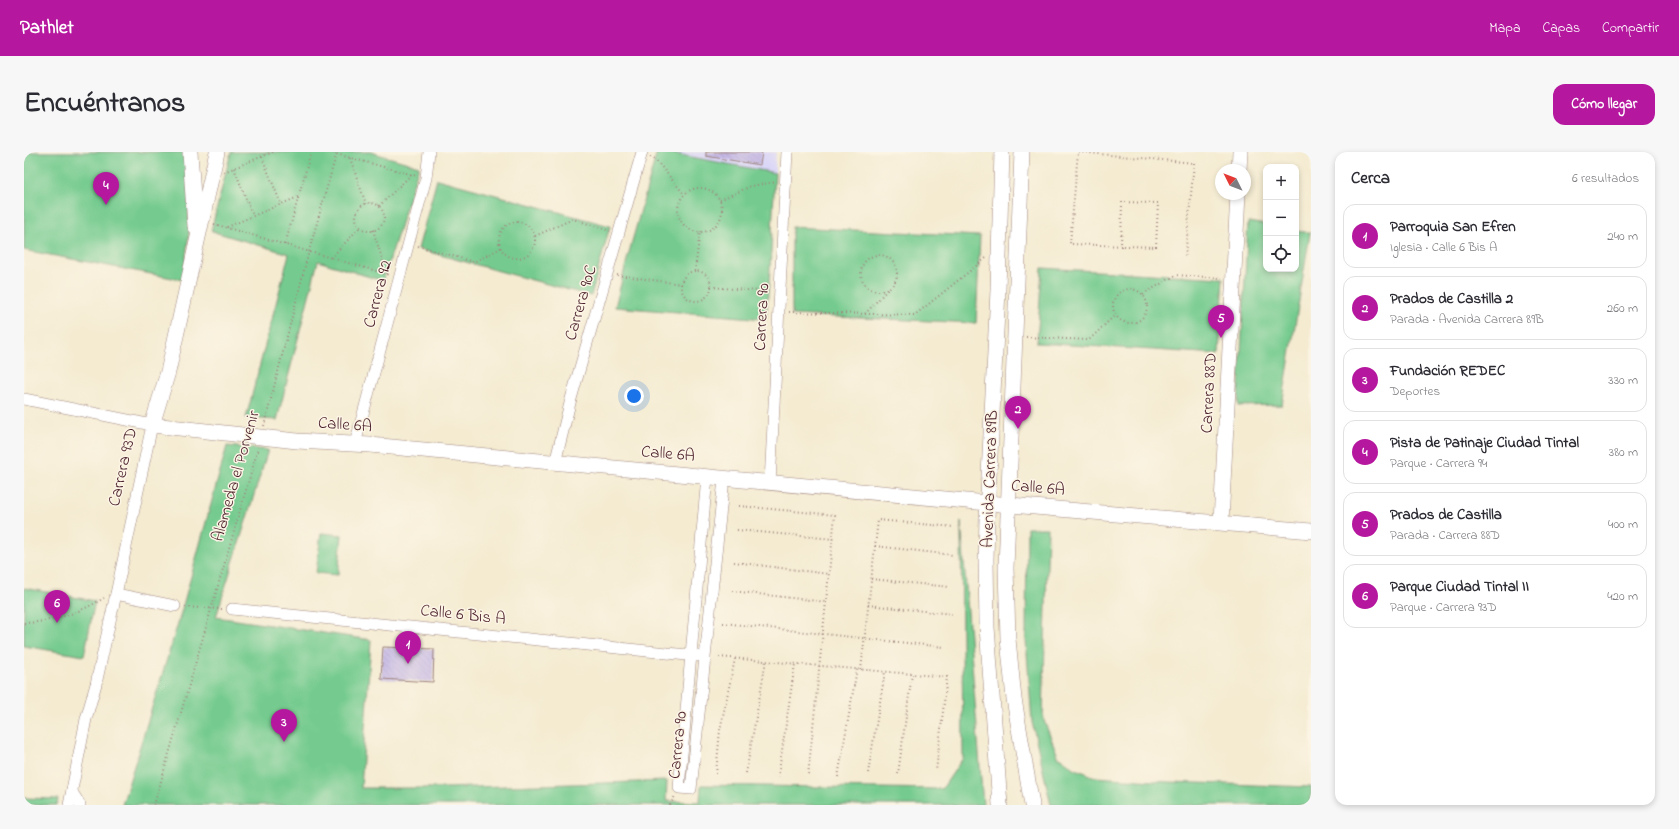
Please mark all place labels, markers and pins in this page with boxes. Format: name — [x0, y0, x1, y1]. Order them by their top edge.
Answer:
pin: 4 — [93, 172, 119, 205]
pin: 5 — [1208, 305, 1234, 338]
pin: 2 — [1005, 396, 1031, 429]
pin: 6 — [44, 590, 70, 623]
pin: 1 — [395, 631, 421, 664]
pin: 3 — [271, 709, 297, 742]

